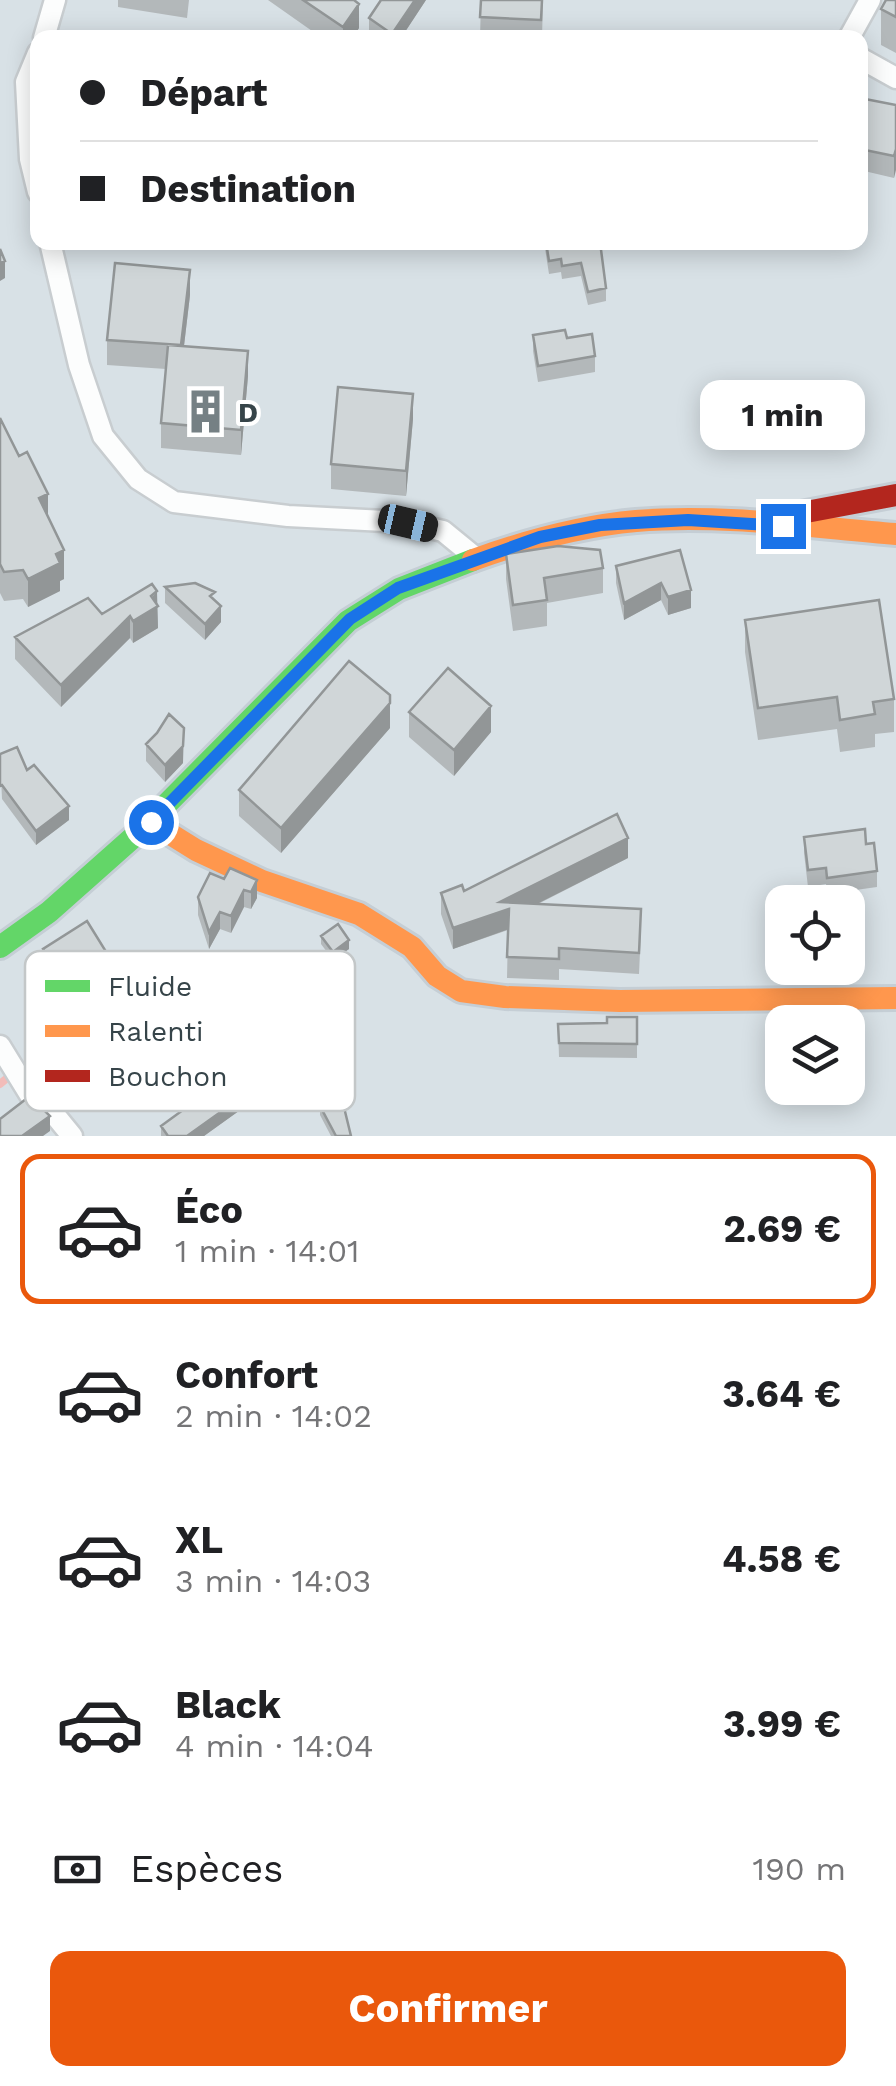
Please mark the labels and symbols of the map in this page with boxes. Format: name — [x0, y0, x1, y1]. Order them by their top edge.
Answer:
callout: 1 min — [700, 381, 866, 451]
building icon: D — [181, 388, 229, 436]
place label: D — [238, 396, 258, 429]
car — [375, 502, 441, 544]
route end — [761, 504, 806, 549]
route start — [129, 800, 174, 845]
legend — [25, 951, 355, 1111]
text: Fluide — [108, 970, 192, 1003]
text: Ralenti — [108, 1015, 204, 1048]
text: Bouchon — [108, 1060, 228, 1093]

